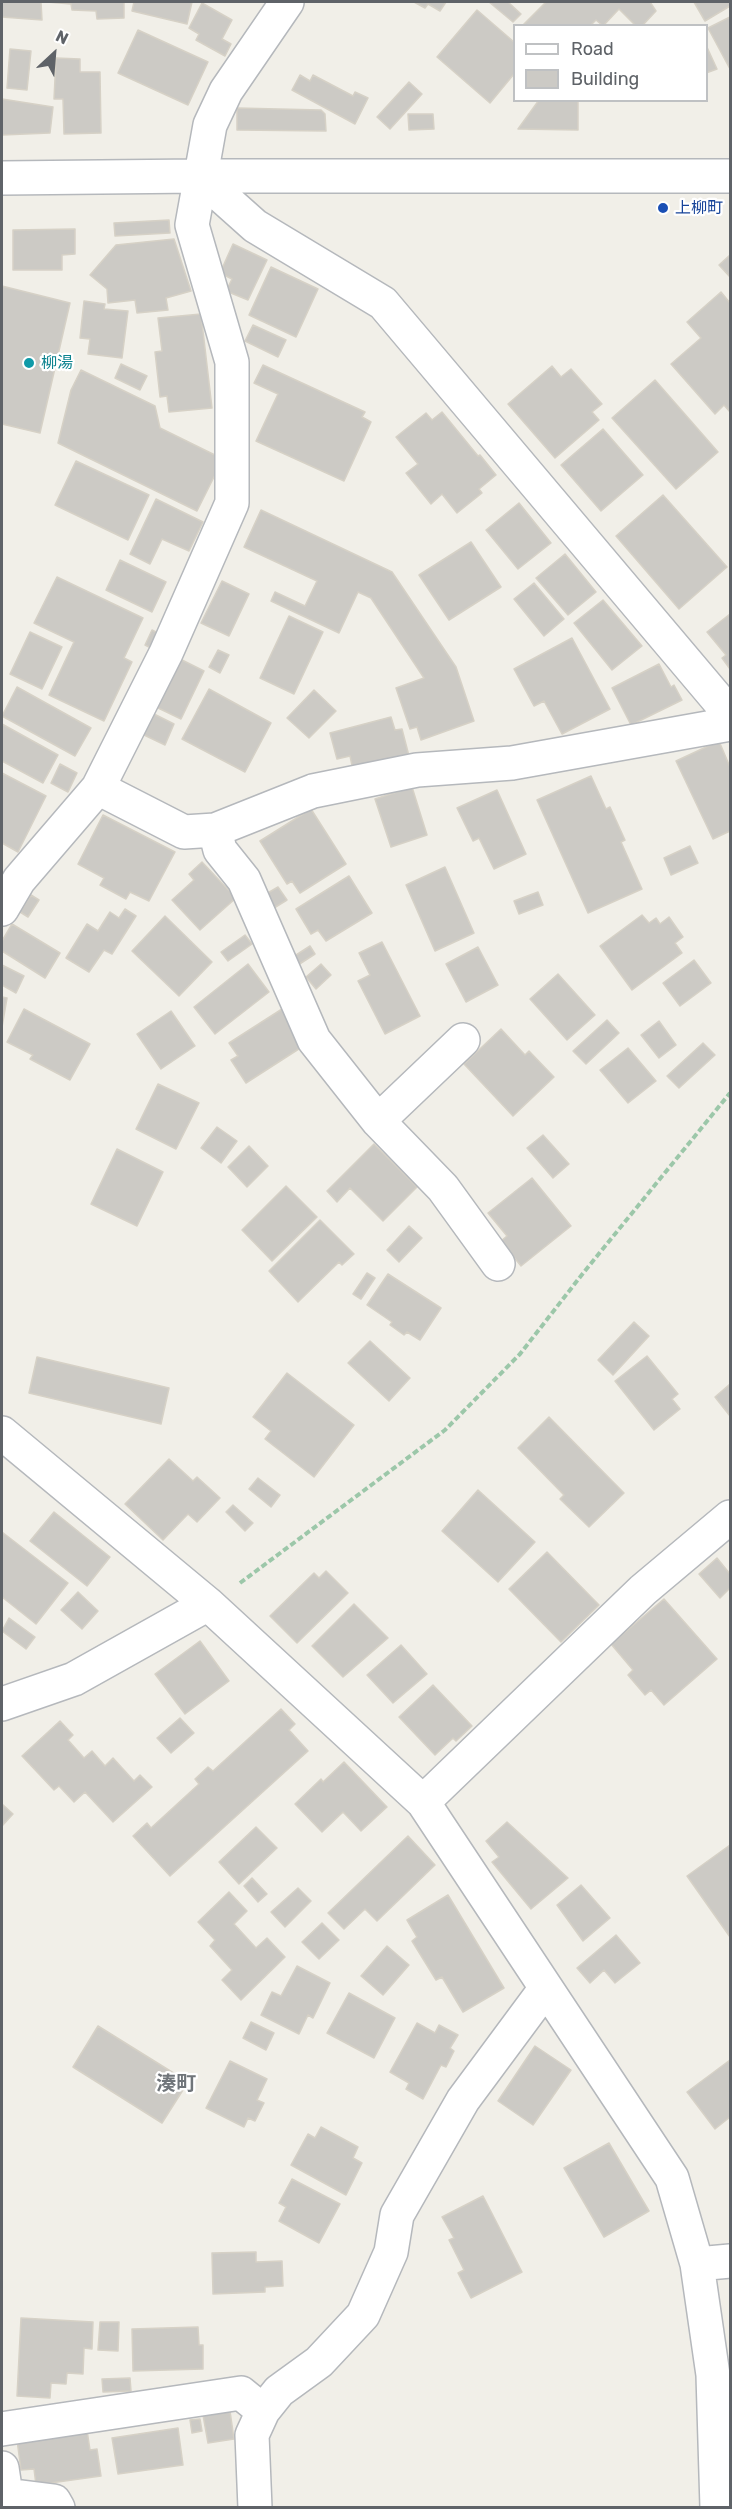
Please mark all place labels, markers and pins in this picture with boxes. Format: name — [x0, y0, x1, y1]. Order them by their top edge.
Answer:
place label: 上柳町 — [675, 198, 723, 218]
marker: 上柳町 — [656, 201, 670, 215]
place label: 柳湯 — [41, 353, 73, 373]
marker: 柳湯 — [22, 356, 36, 370]

